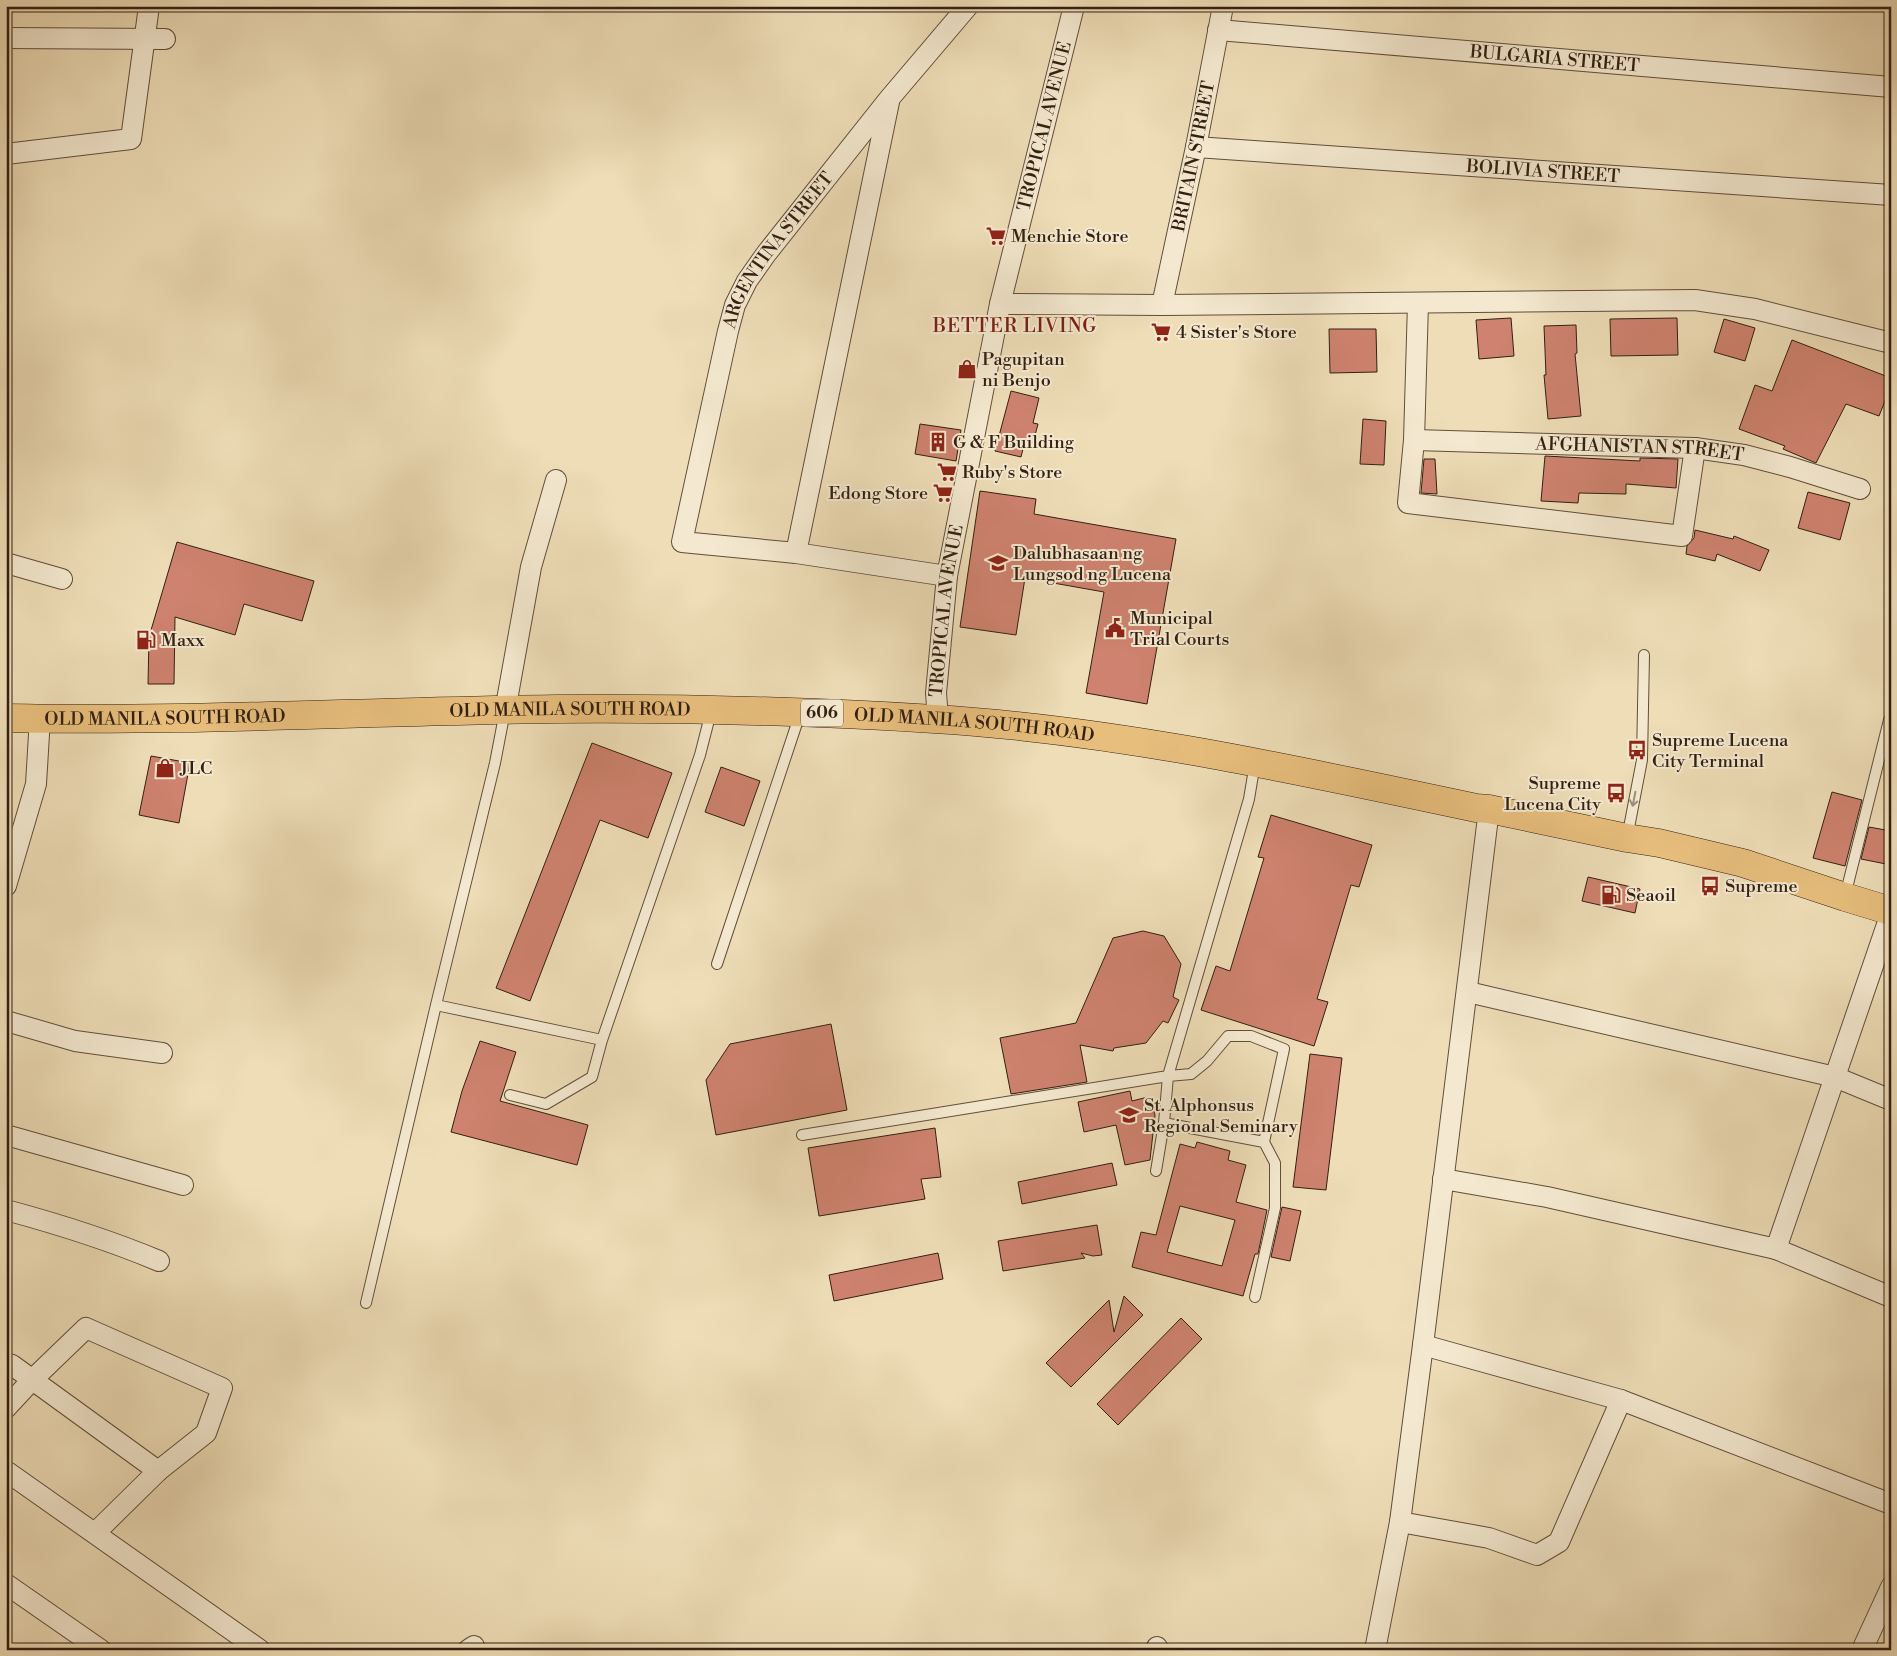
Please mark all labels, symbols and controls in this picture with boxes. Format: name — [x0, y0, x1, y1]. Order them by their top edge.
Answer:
street label: TROPICAL AVENUE — [1012, 39, 1076, 213]
street label: BULGARIA STREET — [1468, 40, 1641, 77]
street label: BRITAIN STREET — [1166, 79, 1220, 235]
street label: BOLIVIA STREET — [1465, 154, 1621, 188]
street label: ARGENTINA STREET — [717, 167, 838, 332]
supermarket icon: Menchie Store — [985, 225, 1007, 247]
place label: Menchie Store — [1011, 225, 1128, 248]
district label: BETTER LIVING — [932, 314, 1097, 338]
supermarket icon: 4 Sister's Store — [1150, 321, 1172, 343]
place label: 4 Sister's Store — [1176, 321, 1297, 344]
place label: Pagupitan ni Benjo — [982, 348, 1065, 392]
shop icon: Pagupitan ni Benjo — [956, 358, 978, 380]
building icon: G & F Building — [927, 431, 949, 453]
place label: G & F Building — [953, 431, 1075, 454]
street label: AFGHANISTAN STREET — [1534, 432, 1746, 466]
supermarket icon: Ruby's Store — [936, 461, 958, 483]
place label: Ruby's Store — [962, 461, 1062, 484]
place label: Edong Store — [828, 482, 928, 505]
supermarket icon: Edong Store — [932, 482, 954, 504]
street label: TROPICAL AVENUE — [924, 522, 968, 698]
place label: Dalubhasaan ng Lungsod ng Lucena — [1013, 542, 1172, 586]
school or university icon: Dalubhasaan ng Lungsod ng Lucena — [987, 552, 1009, 574]
place label: Municipal Trial Courts — [1130, 607, 1230, 651]
public building icon: Municipal Trial Courts — [1104, 617, 1126, 639]
fuel station icon: Maxx — [135, 629, 157, 651]
place label: Maxx — [161, 629, 205, 652]
street label: OLD MANILA SOUTH ROAD — [449, 697, 691, 723]
road number: 606 — [801, 700, 843, 726]
street label: OLD MANILA SOUTH ROAD — [854, 703, 1096, 747]
street label: OLD MANILA SOUTH ROAD — [44, 704, 286, 730]
place label: Supreme Lucena City Terminal — [1652, 729, 1789, 773]
bus stop icon: Supreme Lucena City Terminal — [1626, 739, 1648, 761]
shop icon: JLC — [154, 757, 176, 779]
place label: JLC — [179, 757, 212, 780]
place label: Supreme Lucena City — [1504, 772, 1601, 816]
bus stop icon: Supreme Lucena City — [1605, 782, 1627, 804]
one-way arrow — [1629, 790, 1639, 806]
bus stop icon: Supreme — [1699, 875, 1721, 897]
place label: Supreme — [1725, 875, 1798, 898]
fuel station icon: Seaoil — [1600, 884, 1622, 906]
place label: Seaoil — [1626, 884, 1677, 907]
place label: St. Alphonsus Regional Seminary — [1144, 1094, 1298, 1138]
school or university icon: St. Alphonsus Regional Seminary — [1118, 1104, 1140, 1126]

